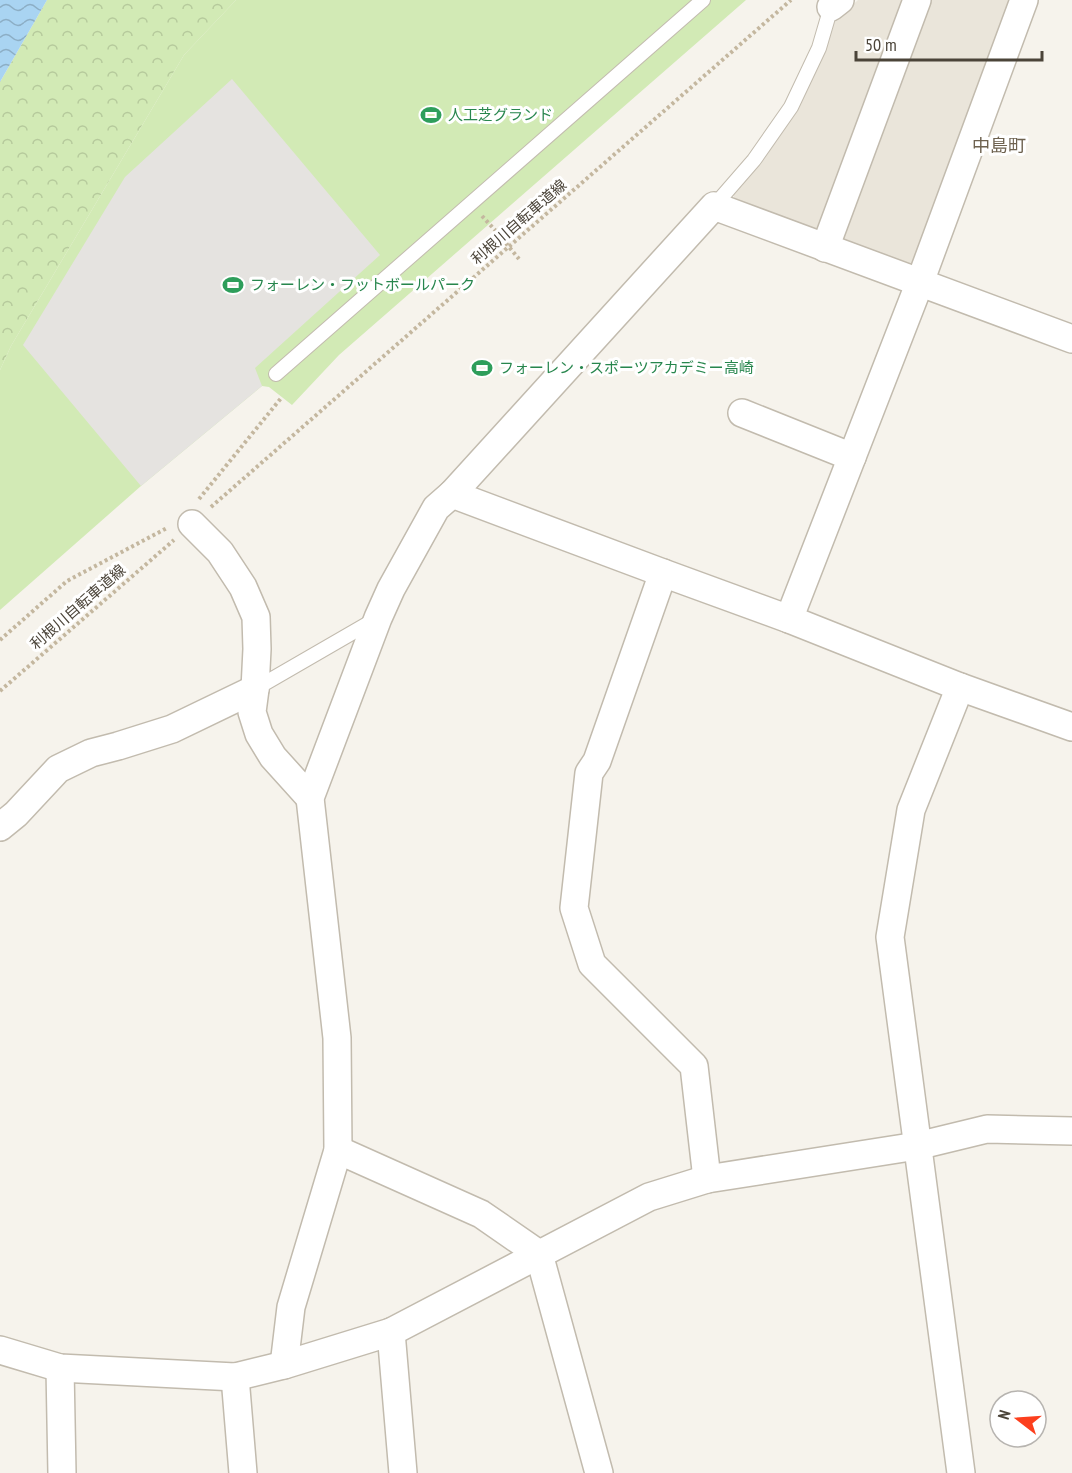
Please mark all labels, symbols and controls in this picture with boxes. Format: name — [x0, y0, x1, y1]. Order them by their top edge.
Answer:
scale bar — [856, 24, 1042, 62]
text: 50 m — [865, 33, 897, 56]
sports icon: 人工芝グランド — [419, 103, 443, 127]
place label: 人工芝グランド — [448, 105, 553, 124]
district label: 中島町 — [972, 134, 1026, 157]
street label: 利根川自転車道線 — [467, 175, 570, 268]
sports icon: フォーレン・フットボールパーク — [221, 273, 245, 297]
place label: フォーレン・フットボールパーク — [250, 275, 475, 294]
sports icon: フォーレン・スポーツアカデミー高崎 — [470, 356, 494, 380]
place label: フォーレン・スポーツアカデミー高崎 — [499, 358, 754, 377]
street label: 利根川自転車道線 — [26, 560, 129, 653]
north arrow — [988, 1389, 1048, 1449]
text: N — [993, 1408, 1014, 1422]

